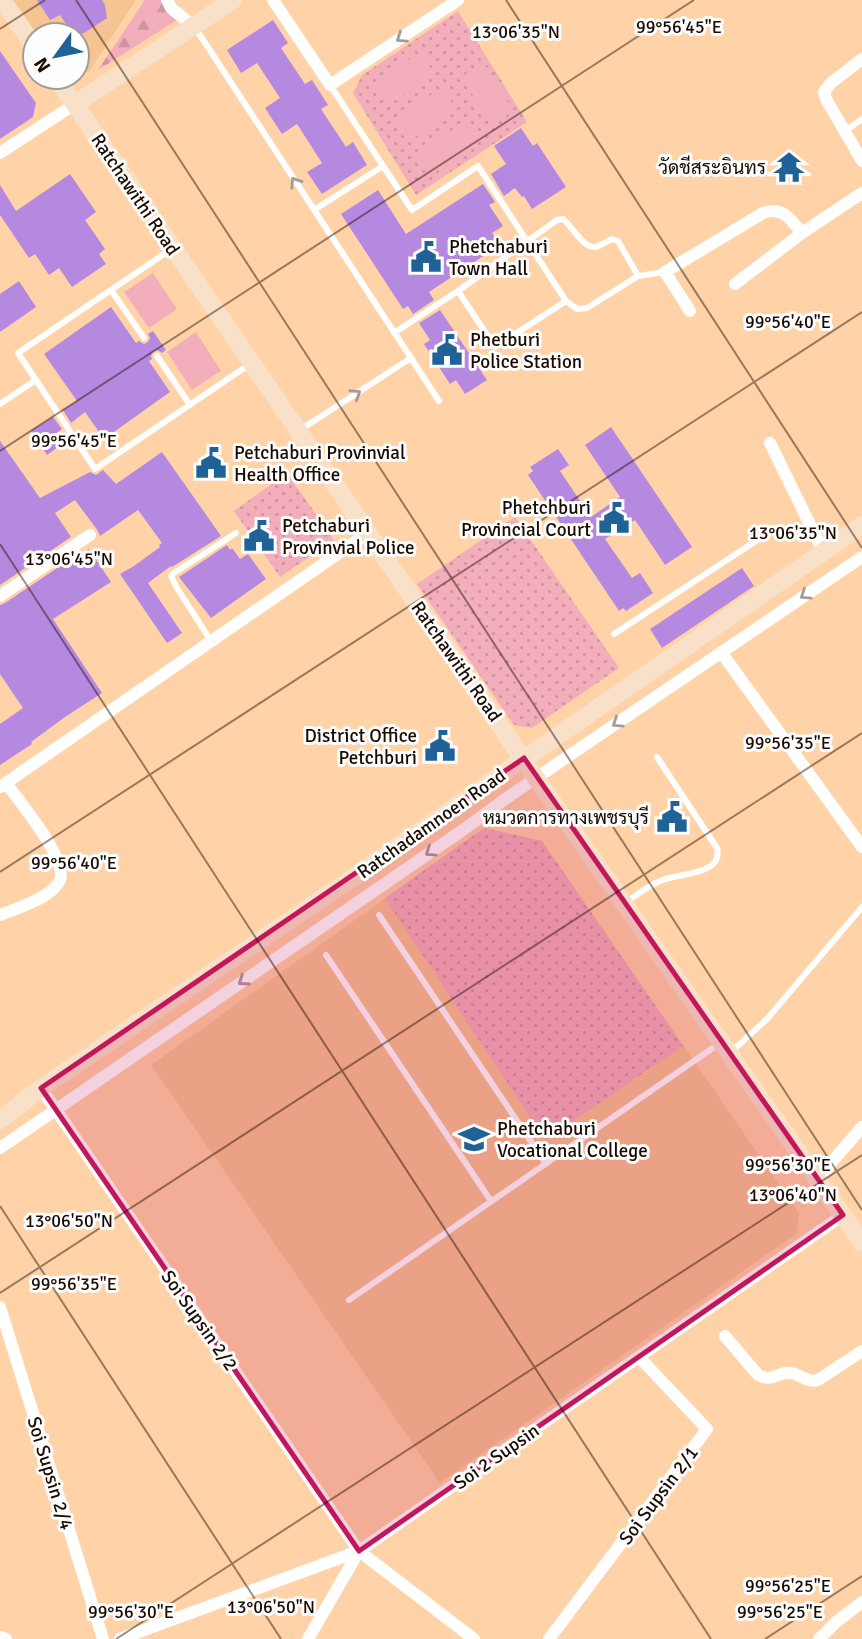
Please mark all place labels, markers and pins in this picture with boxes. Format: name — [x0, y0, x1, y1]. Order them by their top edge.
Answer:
temple icon: วัดชีสระอินทร — [772, 150, 806, 184]
place label: วัดชีสระอินทร — [658, 155, 766, 180]
place label: Phetchaburi Town Hall — [449, 235, 548, 281]
public building icon: Phetchaburi Town Hall — [409, 240, 443, 274]
place label: Phetburi Police Station — [470, 328, 582, 374]
public building icon: Phetburi Police Station — [430, 333, 464, 367]
place label: Petchaburi Provinvial Health Office — [234, 441, 405, 487]
public building icon: Petchaburi Provinvial Health Office — [194, 446, 228, 480]
place label: Phetchburi Provincial Court — [461, 496, 591, 542]
public building icon: Phetchburi Provincial Court — [597, 501, 631, 535]
place label: Petchaburi Provinvial Police — [282, 514, 415, 560]
public building icon: Petchaburi Provinvial Police — [242, 519, 276, 553]
place label: District Office Petchburi — [305, 724, 417, 770]
public building icon: District Office Petchburi — [423, 729, 457, 763]
public building icon: หมวดการทางเพชรบุรี — [655, 800, 689, 834]
place label: หมวดการทางเพชรบุรี — [483, 805, 649, 830]
place label: Phetchaburi Vocational College — [497, 1117, 648, 1163]
school or university icon: Phetchaburi Vocational College — [457, 1122, 491, 1156]

